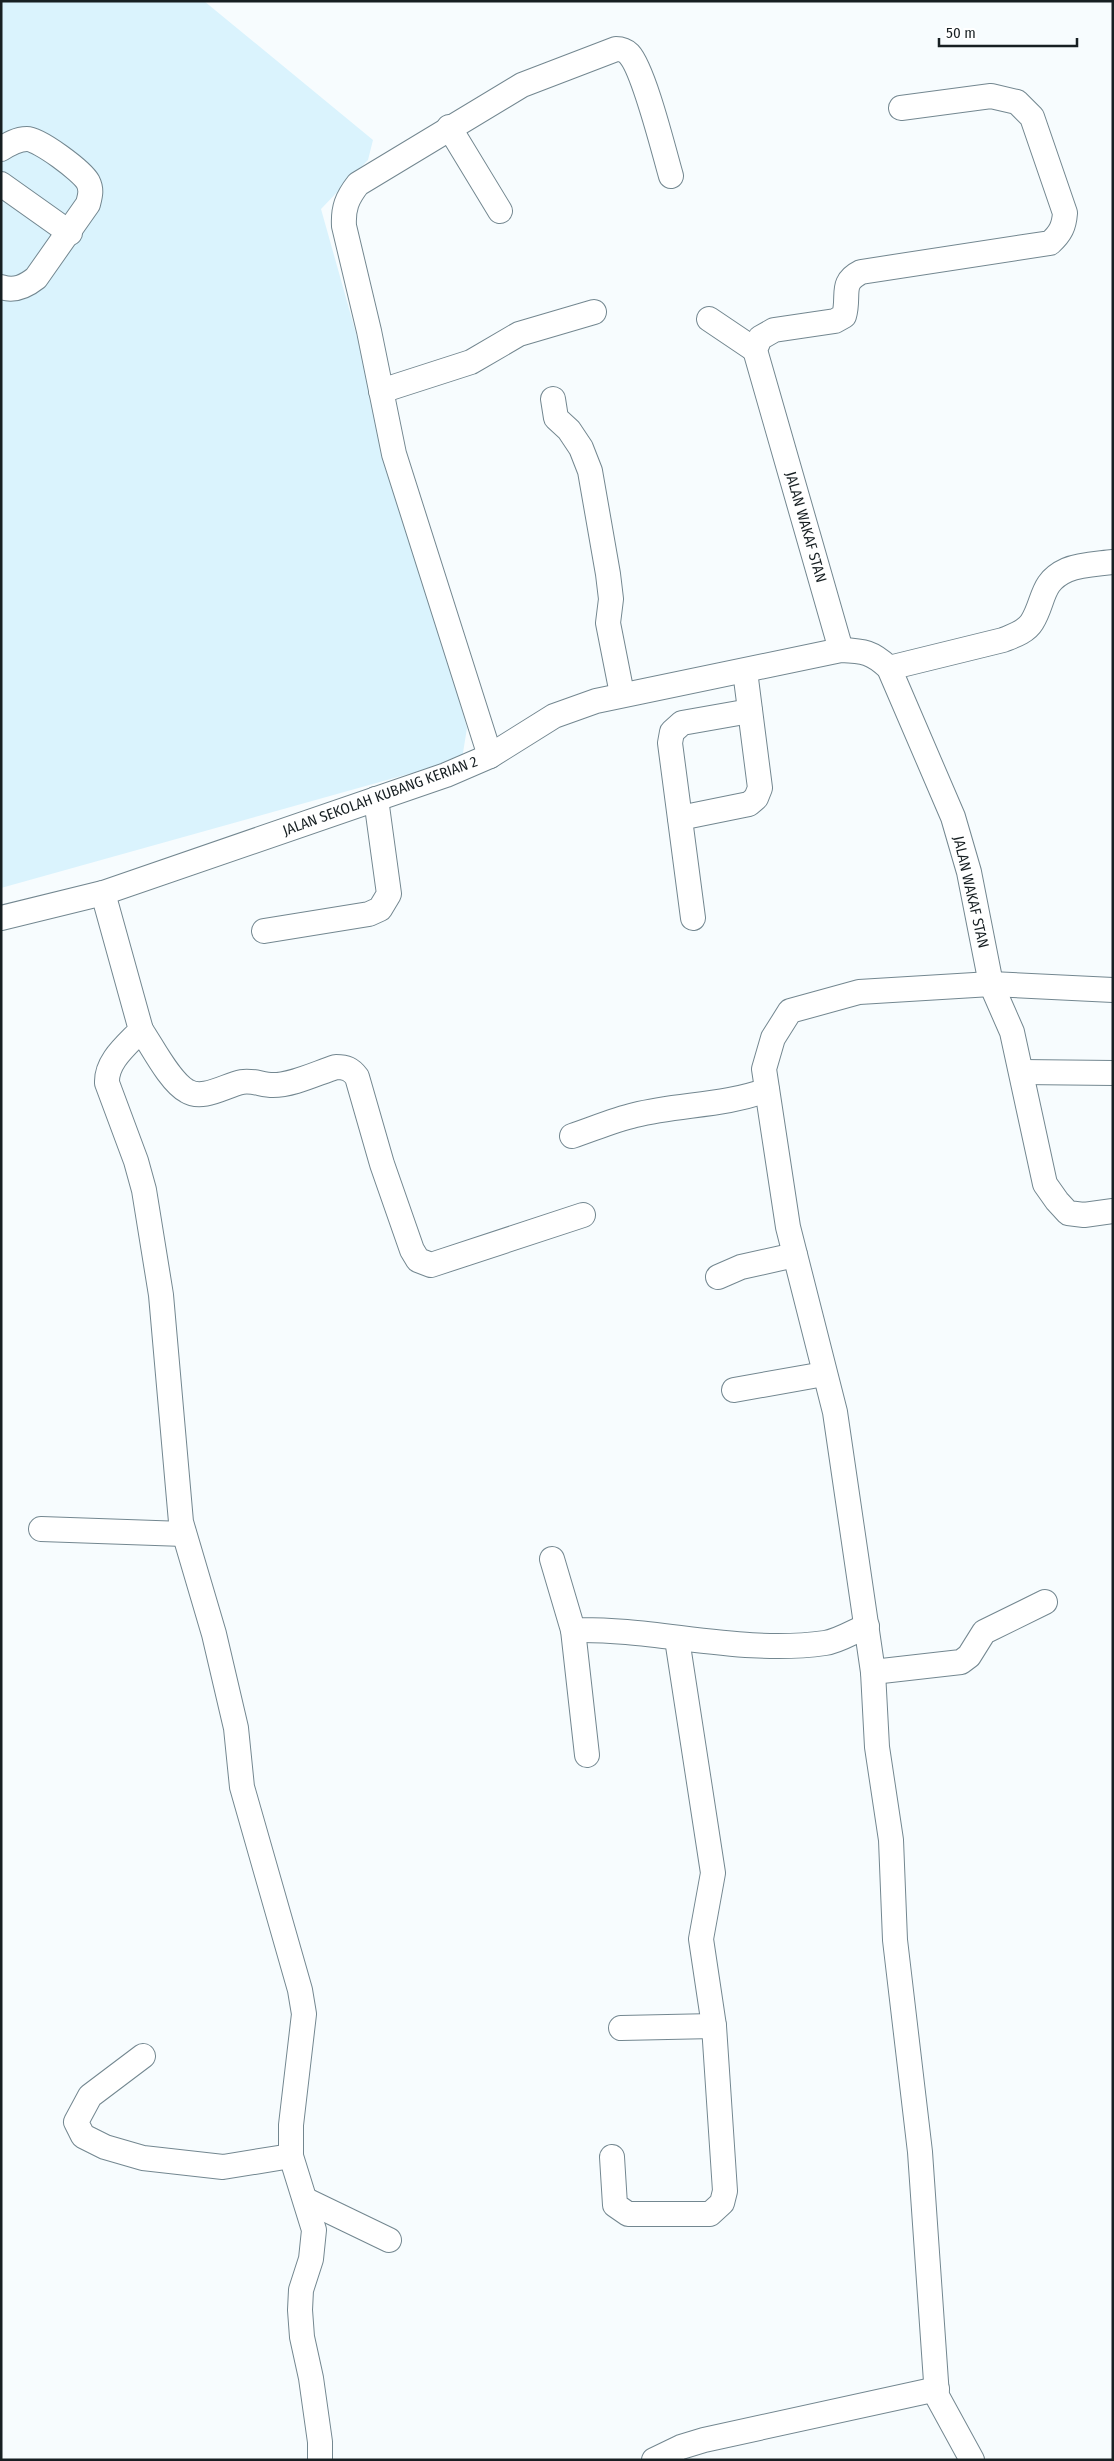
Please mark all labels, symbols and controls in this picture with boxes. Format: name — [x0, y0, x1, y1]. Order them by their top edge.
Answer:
scale bar — [939, 15, 1076, 47]
text: 50 m — [946, 24, 976, 42]
street label: JALAN WAKAF STAN — [782, 469, 830, 585]
street label: JALAN SEKOLAH KUBANG KERIAN 2 — [280, 752, 480, 840]
street label: JALAN WAKAF STAN — [949, 834, 993, 950]

